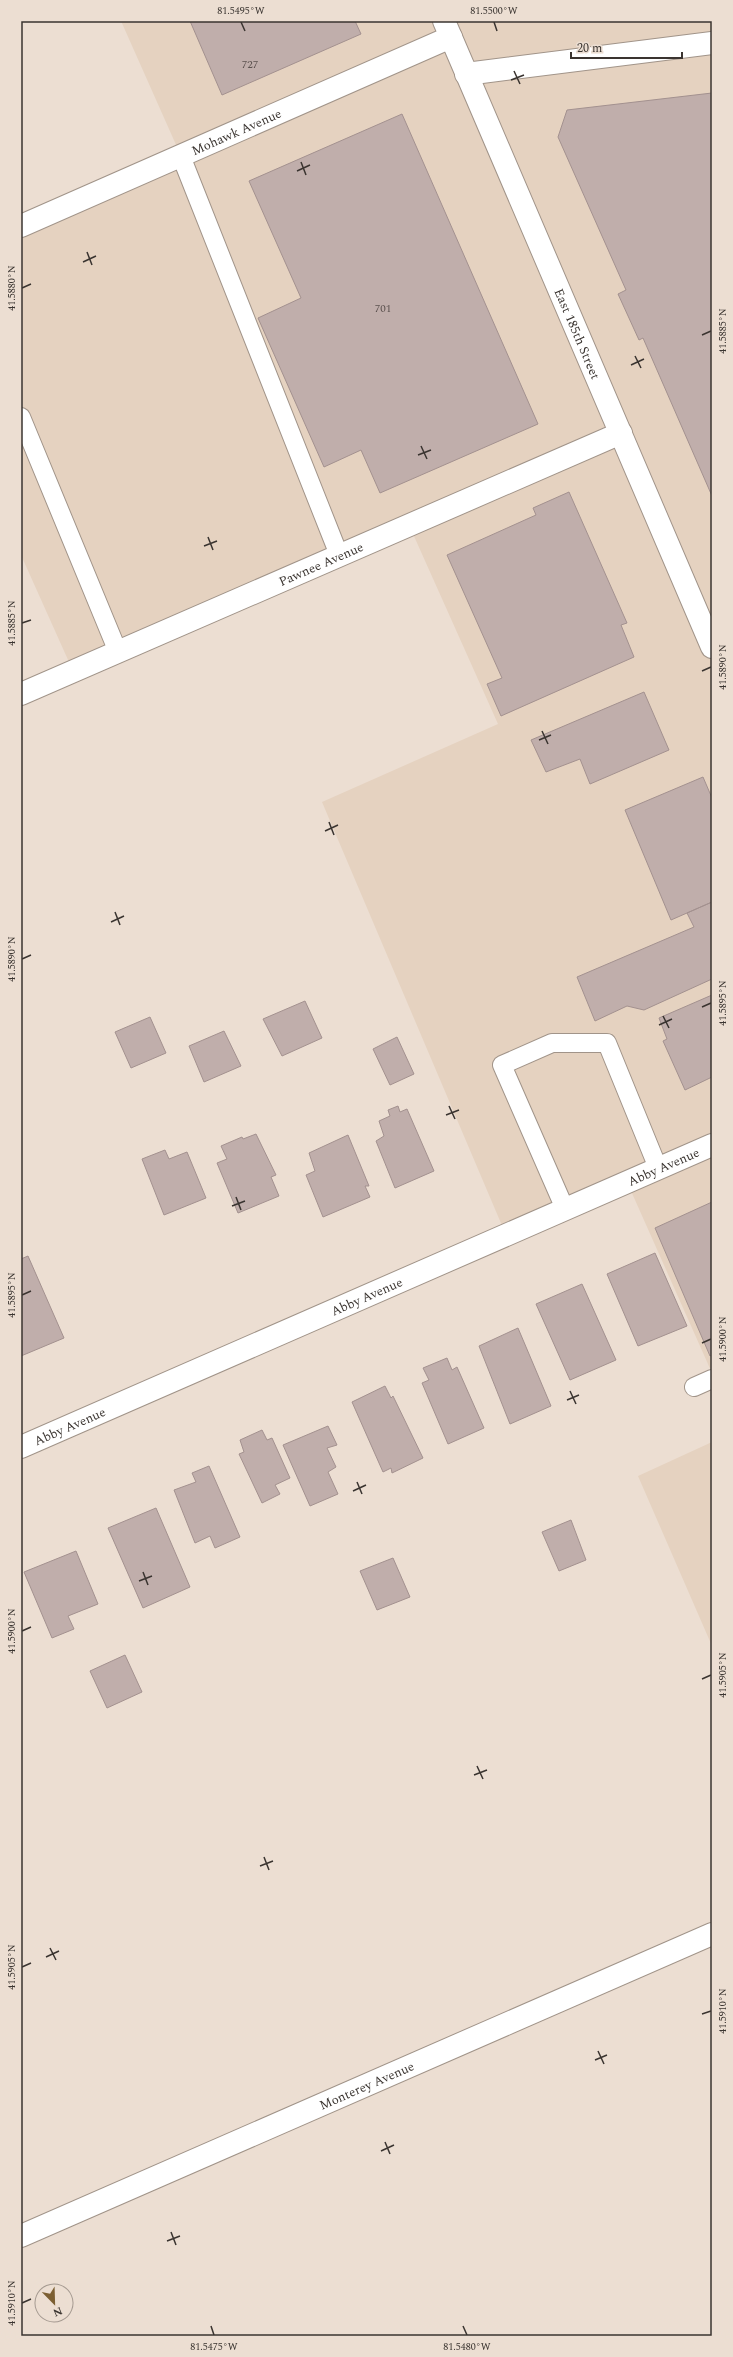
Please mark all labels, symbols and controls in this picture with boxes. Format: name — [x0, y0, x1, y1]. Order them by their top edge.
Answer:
text: 81.5495°W — [217, 3, 265, 19]
text: 81.5500°W — [470, 3, 518, 19]
scale bar — [571, 34, 682, 60]
text: 20 m — [577, 39, 602, 58]
house number: 727 — [242, 56, 259, 73]
street label: Mohawk Avenue — [188, 104, 285, 161]
text: 41.5880°N — [4, 265, 20, 311]
street label: East 185th Street — [549, 285, 605, 383]
house number: 701 — [375, 300, 391, 317]
text: 41.5885°N — [715, 308, 731, 354]
street label: Pawnee Avenue — [276, 537, 367, 592]
text: 41.5885°N — [4, 600, 20, 646]
text: 41.5890°N — [715, 644, 731, 690]
text: 41.5890°N — [4, 936, 20, 982]
text: 41.5895°N — [715, 980, 731, 1026]
street label: Abby Avenue — [625, 1143, 703, 1192]
text: 41.5895°N — [4, 1272, 20, 1318]
street label: Abby Avenue — [328, 1272, 406, 1321]
text: 41.5900°N — [715, 1316, 731, 1362]
street label: Abby Avenue — [31, 1402, 109, 1451]
text: 41.5900°N — [4, 1608, 20, 1654]
text: 41.5905°N — [715, 1652, 731, 1698]
text: 41.5905°N — [4, 1944, 20, 1990]
text: 41.5910°N — [715, 1988, 731, 2034]
street label: Monterey Avenue — [316, 2056, 418, 2116]
text: 41.5910°N — [4, 2280, 20, 2326]
north arrow — [34, 2283, 74, 2323]
text: N — [50, 2302, 65, 2321]
text: 81.5475°W — [190, 2339, 238, 2355]
text: 81.5480°W — [443, 2339, 491, 2355]

